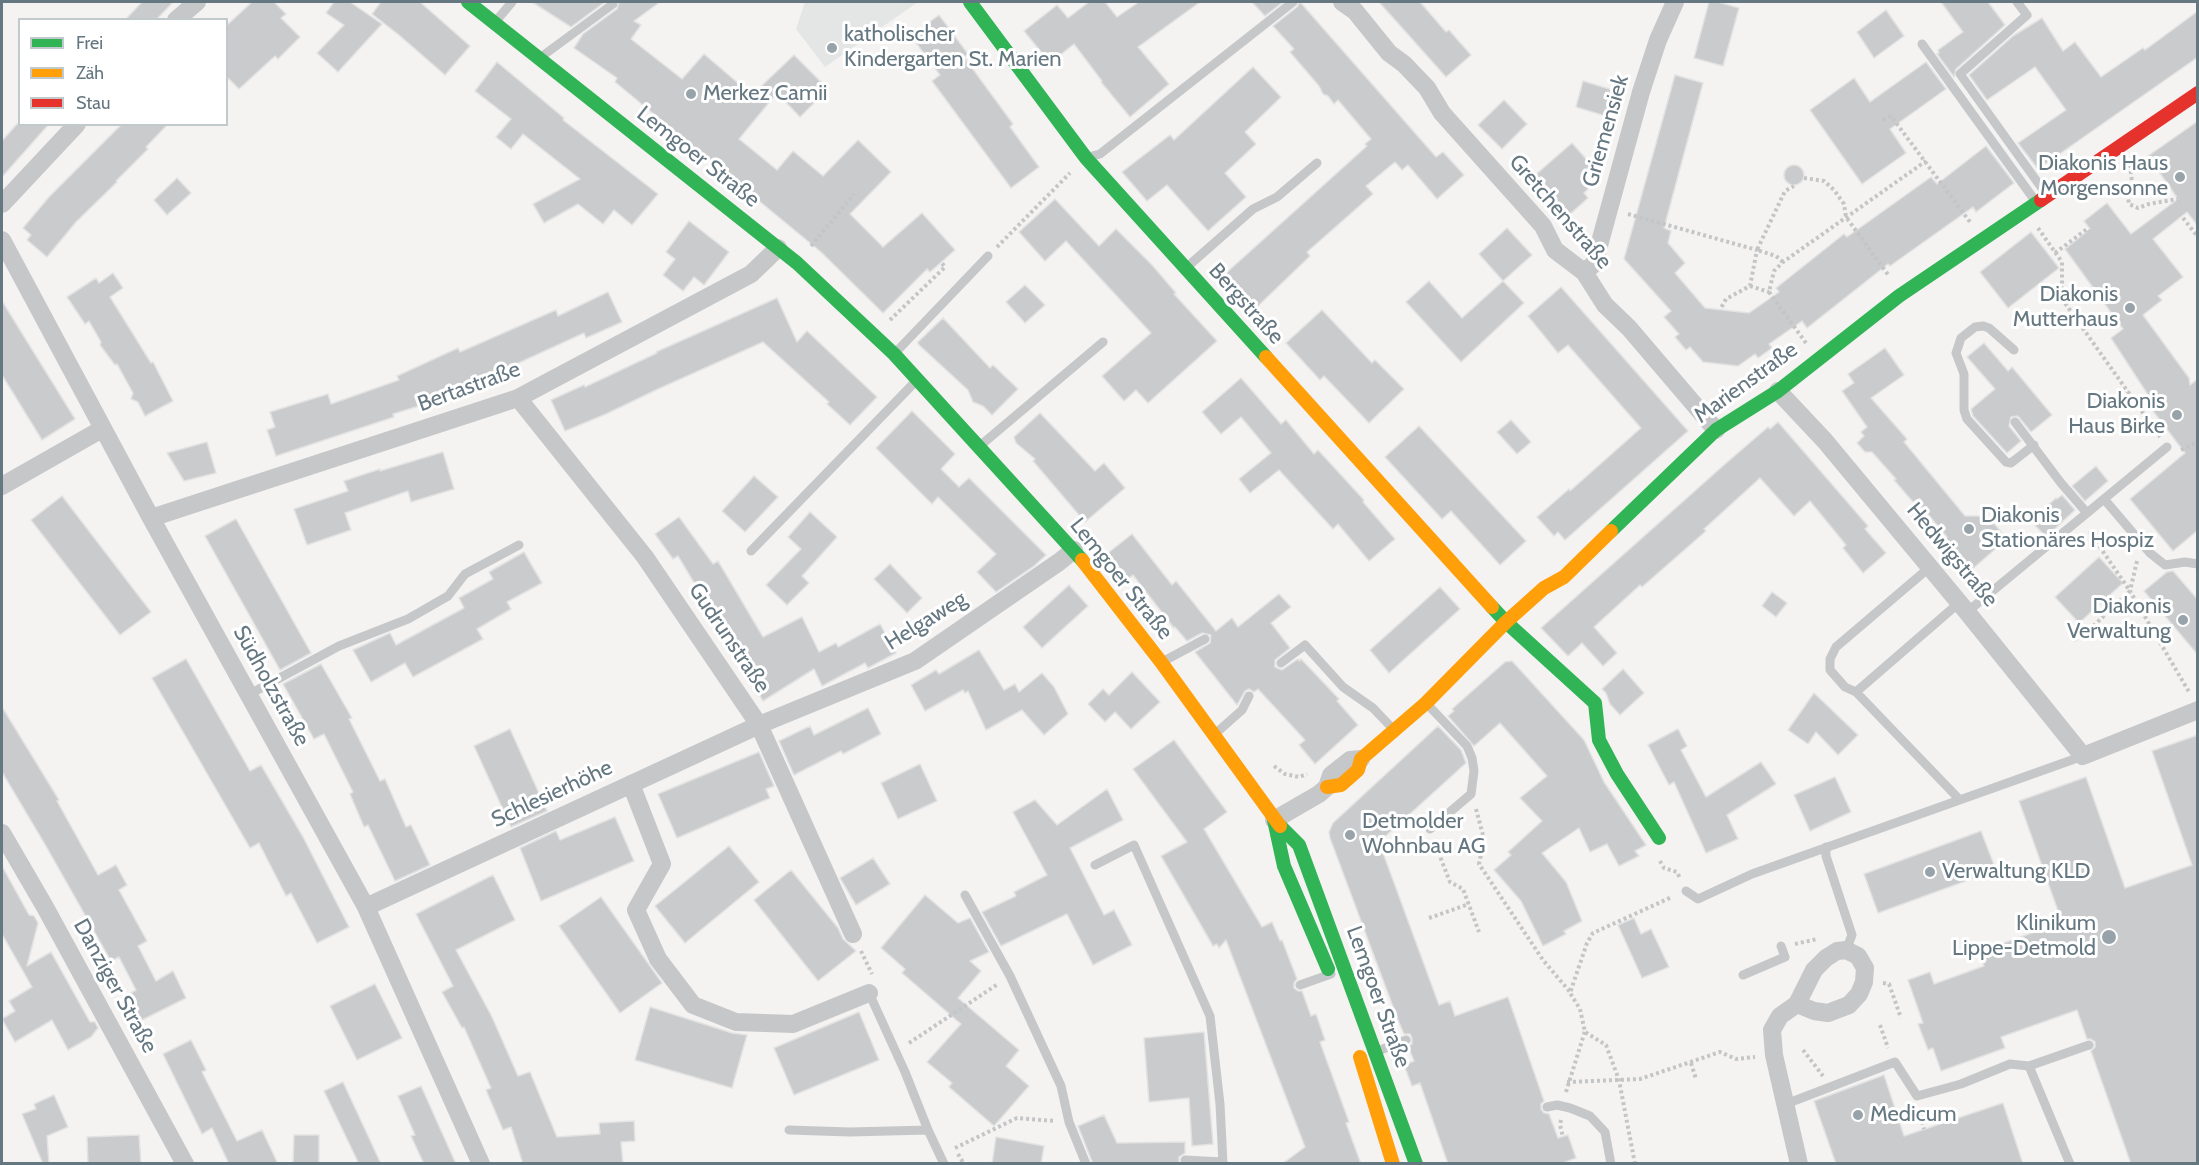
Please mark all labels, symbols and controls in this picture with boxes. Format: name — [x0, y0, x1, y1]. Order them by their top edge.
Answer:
legend — [18, 18, 228, 126]
place label: katholischer Kindergarten St. Marien — [844, 22, 1061, 74]
text: Frei — [76, 32, 103, 54]
marker: katholischer Kindergarten St. Marien — [825, 41, 839, 55]
text: Zäh — [76, 62, 104, 84]
street label: Griemensiek — [1577, 72, 1635, 190]
place label: Merkez Camii — [703, 81, 827, 107]
marker: Merkez Camii — [684, 87, 698, 101]
text: Stau — [76, 92, 110, 114]
street label: Lemgoer Straße — [631, 101, 765, 213]
street label: Gretchenstraße — [1503, 149, 1617, 275]
place label: Diakonis Haus Morgensonne — [2038, 151, 2168, 202]
marker: Diakonis Haus Morgensonne — [2173, 170, 2187, 184]
street label: Bergstraße — [1203, 258, 1289, 350]
place label: Diakonis Mutterhaus — [2013, 282, 2118, 334]
marker: Diakonis Mutterhaus — [2123, 301, 2137, 315]
street label: Marienstraße — [1689, 337, 1803, 429]
street label: Bertastraße — [414, 356, 524, 418]
place label: Diakonis Haus Birke — [2068, 389, 2165, 440]
marker: Diakonis Haus Birke — [2170, 408, 2184, 422]
street label: Hedwigstraße — [1901, 497, 2003, 613]
place label: Diakonis Stationäres Hospiz — [1981, 503, 2154, 554]
street label: Lemgoer Straße — [1064, 513, 1178, 645]
marker: Diakonis Stationäres Hospiz — [1962, 522, 1976, 536]
street label: Gudrunstraße — [683, 578, 775, 698]
street label: Helgaweg — [880, 586, 972, 656]
place label: Diakonis Verwaltung — [2067, 594, 2171, 646]
marker: Diakonis Verwaltung — [2176, 613, 2190, 627]
street label: Südholzstraße — [227, 621, 315, 751]
street label: Schlesierhöhe — [487, 755, 617, 833]
place label: Detmolder Wohnbau AG — [1362, 809, 1486, 860]
marker: Detmolder Wohnbau AG — [1343, 828, 1357, 842]
place label: Verwaltung KLD — [1942, 859, 2090, 885]
marker: Verwaltung KLD — [1923, 865, 1937, 879]
place label: Klinikum Lippe-Detmold — [1952, 911, 2096, 962]
street label: Danziger Straße — [67, 914, 163, 1058]
street label: Lemgoer Straße — [1340, 923, 1416, 1071]
marker: Klinikum Lippe-Detmold — [2100, 928, 2118, 946]
place label: Medicum — [1870, 1102, 1957, 1128]
marker: Medicum — [1851, 1108, 1865, 1122]

